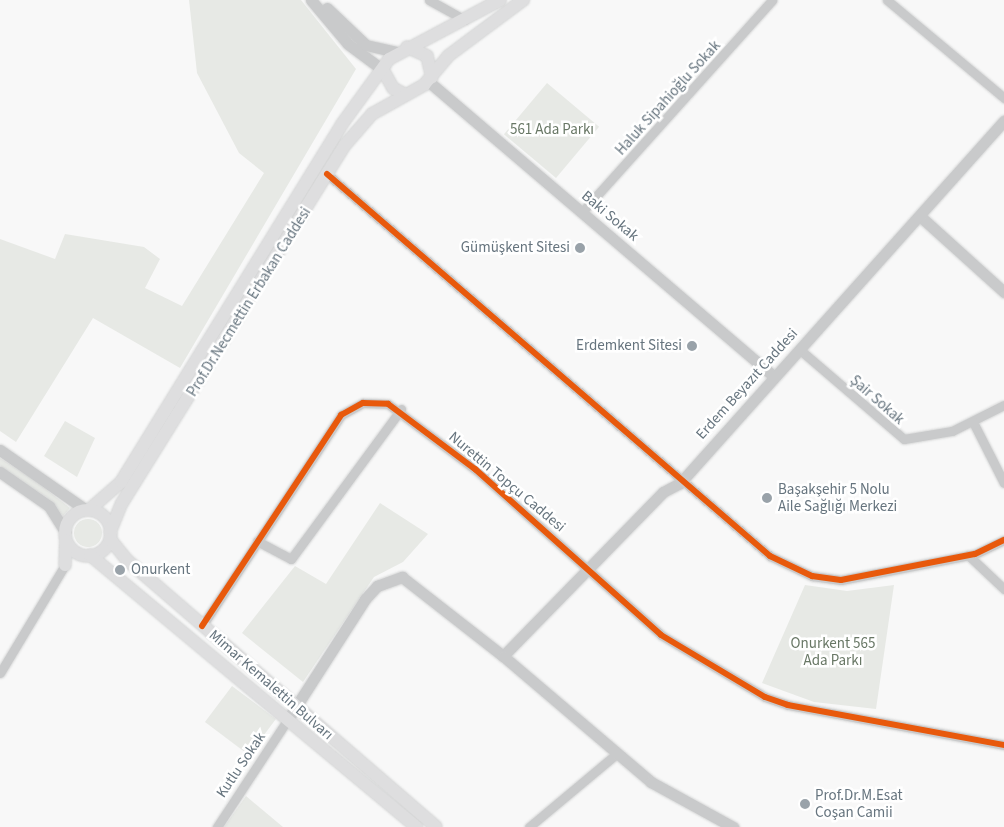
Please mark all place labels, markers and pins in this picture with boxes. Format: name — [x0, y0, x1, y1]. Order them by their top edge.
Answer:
place label: Gümüşkent Sitesi — [461, 239, 570, 257]
marker: Gümüşkent Sitesi — [574, 242, 586, 254]
place label: Erdemkent Sitesi — [576, 337, 682, 355]
marker: Erdemkent Sitesi — [686, 340, 698, 352]
place label: Başakşehir 5 Nolu Aile Sağlığı Merkezi — [778, 480, 897, 515]
marker: Başakşehir 5 Nolu Aile Sağlığı Merkezi — [760, 491, 774, 505]
place label: Onurkent — [131, 561, 190, 579]
marker: Onurkent — [113, 563, 127, 577]
place label: Prof.Dr.M.Esat Coşan Camii — [815, 786, 903, 821]
marker: Prof.Dr.M.Esat Coşan Camii — [799, 798, 811, 810]

